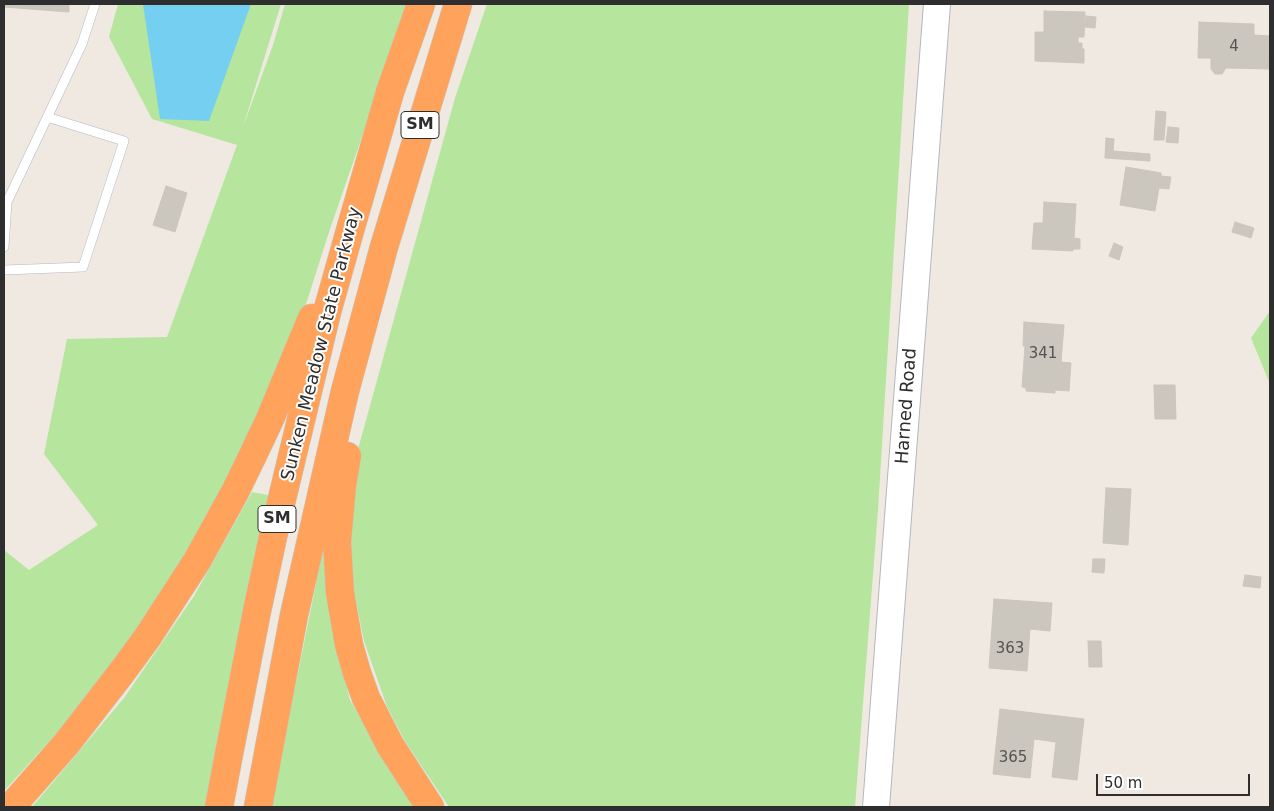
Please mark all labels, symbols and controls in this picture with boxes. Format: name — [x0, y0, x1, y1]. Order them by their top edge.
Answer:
house number: 4 — [1229, 38, 1239, 56]
road number: SM — [401, 112, 439, 138]
street label: Sunken Meadow State Parkway — [277, 205, 367, 483]
house number: 341 — [1029, 345, 1057, 363]
street label: Harned Road — [892, 347, 922, 465]
road number: SM — [258, 506, 296, 532]
house number: 363 — [996, 640, 1024, 658]
house number: 365 — [999, 749, 1027, 767]
scale bar — [1099, 764, 1253, 796]
text: 50 m — [1104, 774, 1142, 792]

